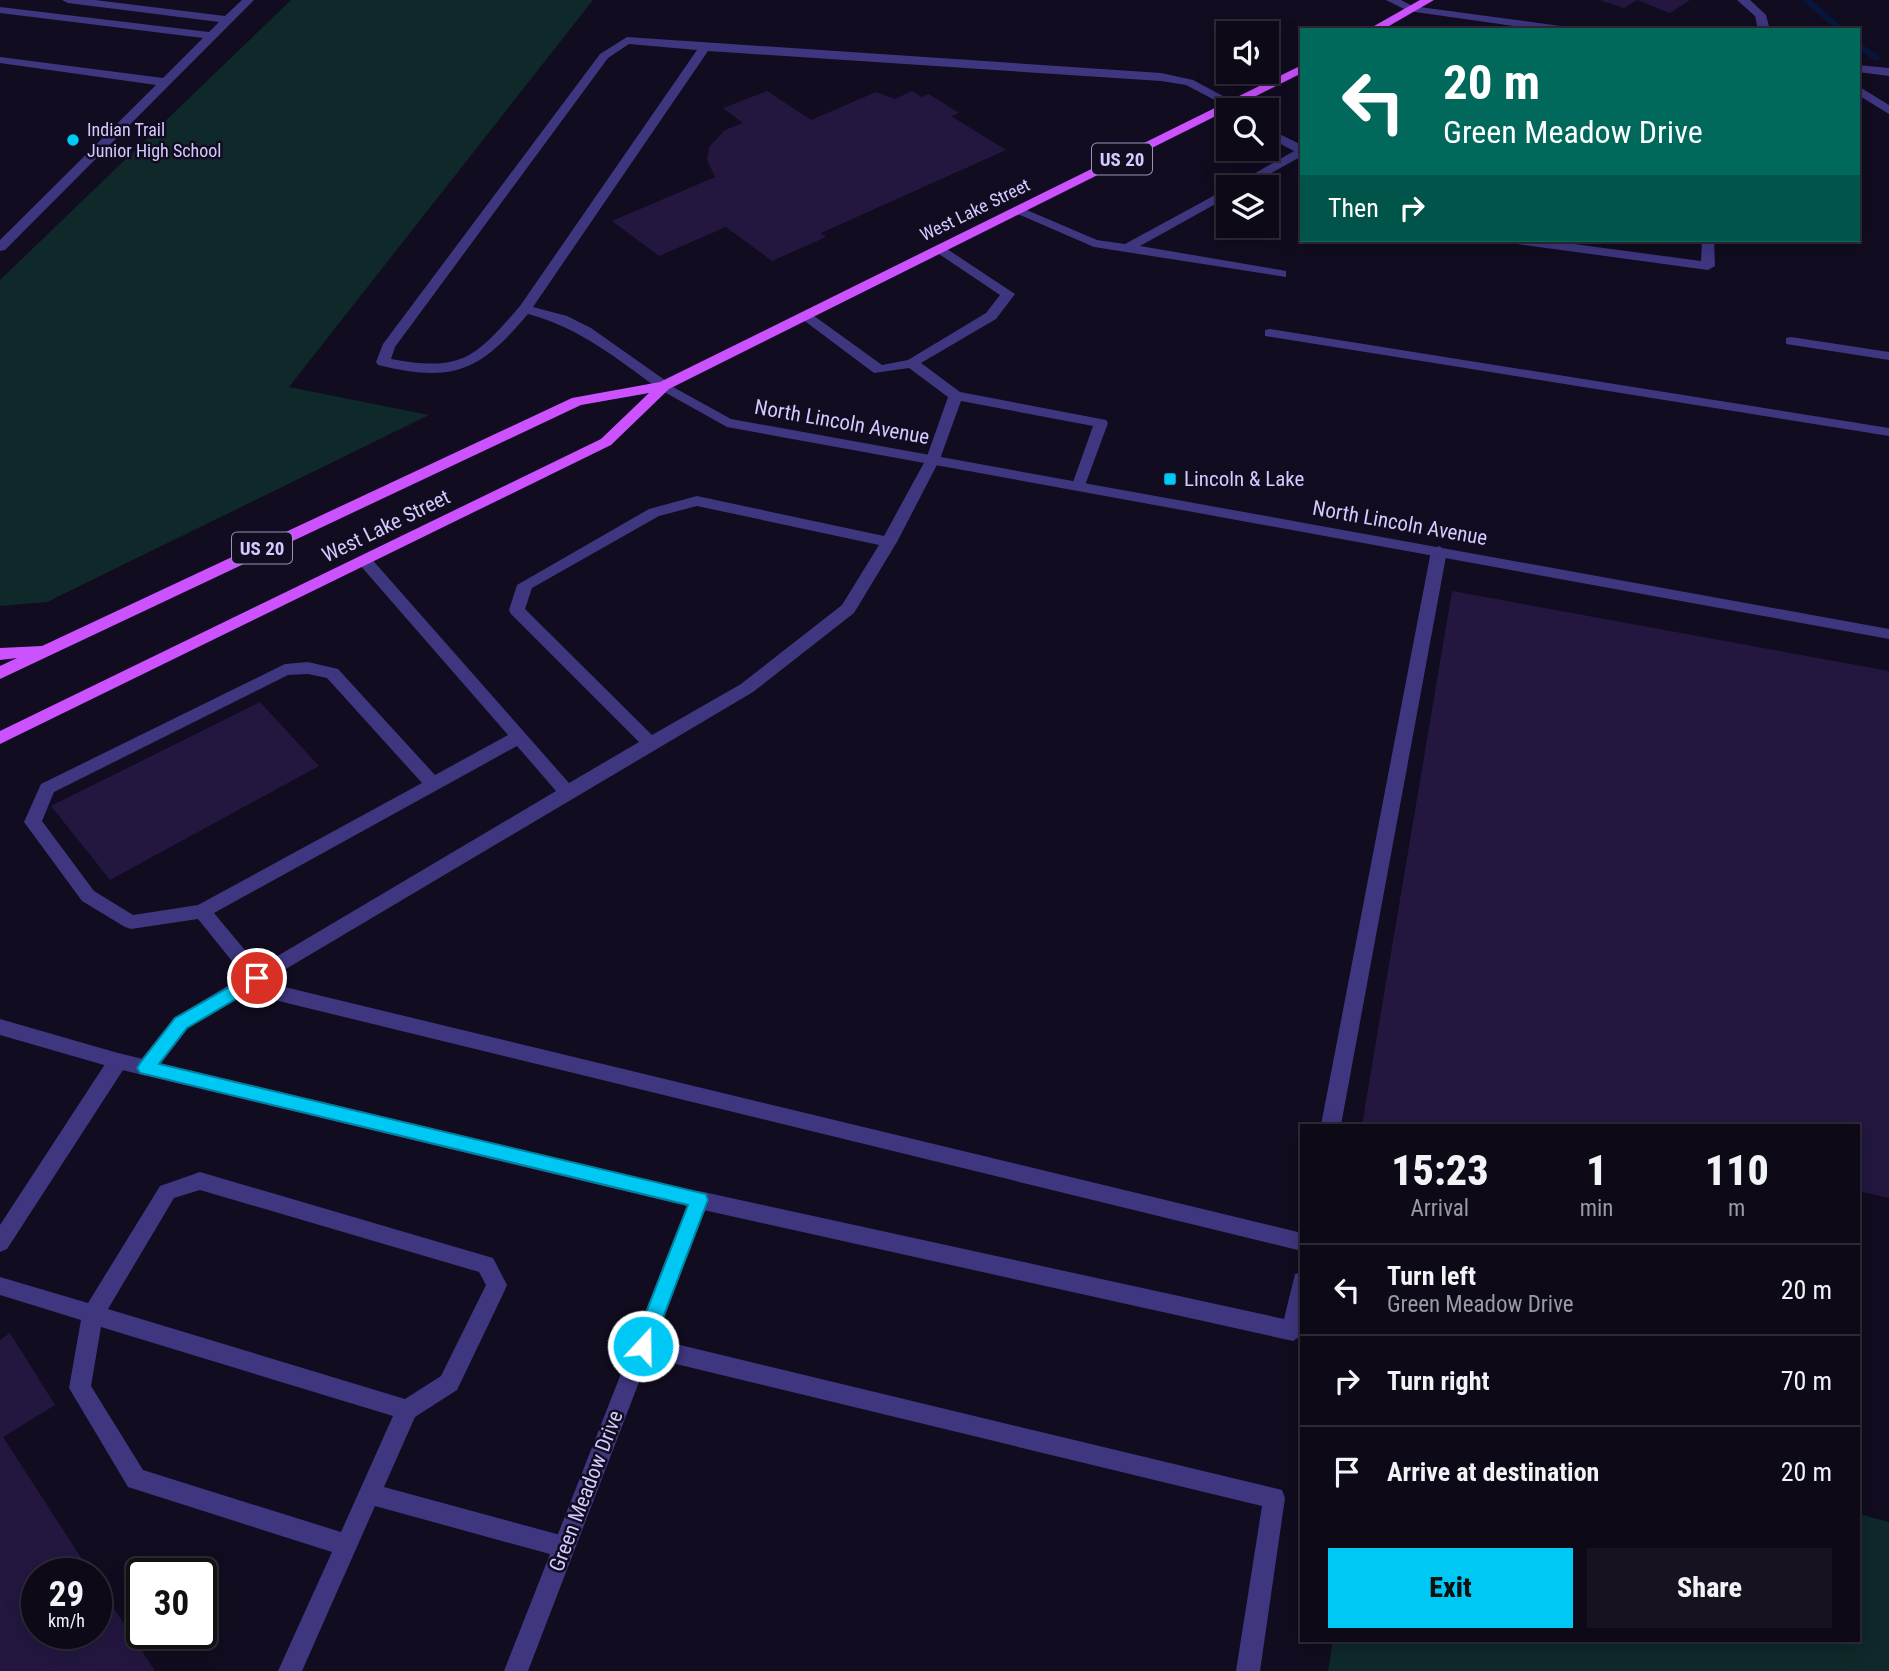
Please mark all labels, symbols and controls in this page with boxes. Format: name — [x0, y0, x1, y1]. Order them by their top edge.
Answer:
map controls — [1216, 21, 1279, 238]
button: sound — [1216, 21, 1279, 84]
text: 20 m — [1443, 54, 1540, 111]
icon: left — [1328, 56, 1419, 147]
button: search — [1216, 98, 1279, 161]
text: Green Meadow Drive — [1443, 113, 1703, 151]
place label: Indian Trail Junior High School — [87, 119, 221, 161]
marker: Indian Trail Junior High School — [65, 132, 81, 148]
road number: US 20 — [1092, 144, 1152, 174]
street label: West Lake Street — [917, 174, 1033, 245]
button: layers — [1216, 175, 1279, 238]
icon: right — [1393, 189, 1431, 227]
text: Then — [1328, 193, 1379, 223]
street label: North Lincoln Avenue — [753, 395, 931, 449]
place label: Lincoln & Lake — [1184, 467, 1305, 491]
marker: Lincoln & Lake — [1162, 471, 1178, 487]
street label: West Lake Street — [318, 485, 454, 567]
street label: North Lincoln Avenue — [1311, 496, 1489, 550]
road number: US 20 — [232, 533, 292, 564]
pin — [227, 948, 287, 1008]
icon: arrive — [238, 959, 276, 997]
text: 15:23 — [1391, 1146, 1488, 1195]
text: 1 — [1586, 1146, 1607, 1195]
text: 110 — [1705, 1146, 1769, 1195]
text: Arrival — [1411, 1195, 1469, 1222]
text: min — [1580, 1195, 1613, 1222]
text: m — [1728, 1195, 1745, 1222]
text: Turn left — [1387, 1261, 1476, 1291]
icon: left — [1328, 1271, 1366, 1309]
text: 20 m — [1781, 1275, 1832, 1305]
text: Green Meadow Drive — [1387, 1291, 1574, 1318]
position arrow — [606, 1309, 680, 1383]
icon: right — [1328, 1362, 1366, 1400]
text: Turn right — [1387, 1366, 1489, 1396]
text: 70 m — [1781, 1366, 1832, 1396]
street label: Green Meadow Drive — [544, 1407, 628, 1575]
icon: arrive — [1328, 1453, 1366, 1491]
text: Arrive at destination — [1387, 1457, 1599, 1487]
text: 20 m — [1781, 1457, 1832, 1487]
button: Exit — [1328, 1548, 1573, 1628]
button: Share — [1587, 1548, 1832, 1628]
speed limit sign: 30 — [126, 1558, 217, 1649]
text: 29 — [49, 1574, 84, 1615]
text: km/h — [48, 1610, 85, 1631]

